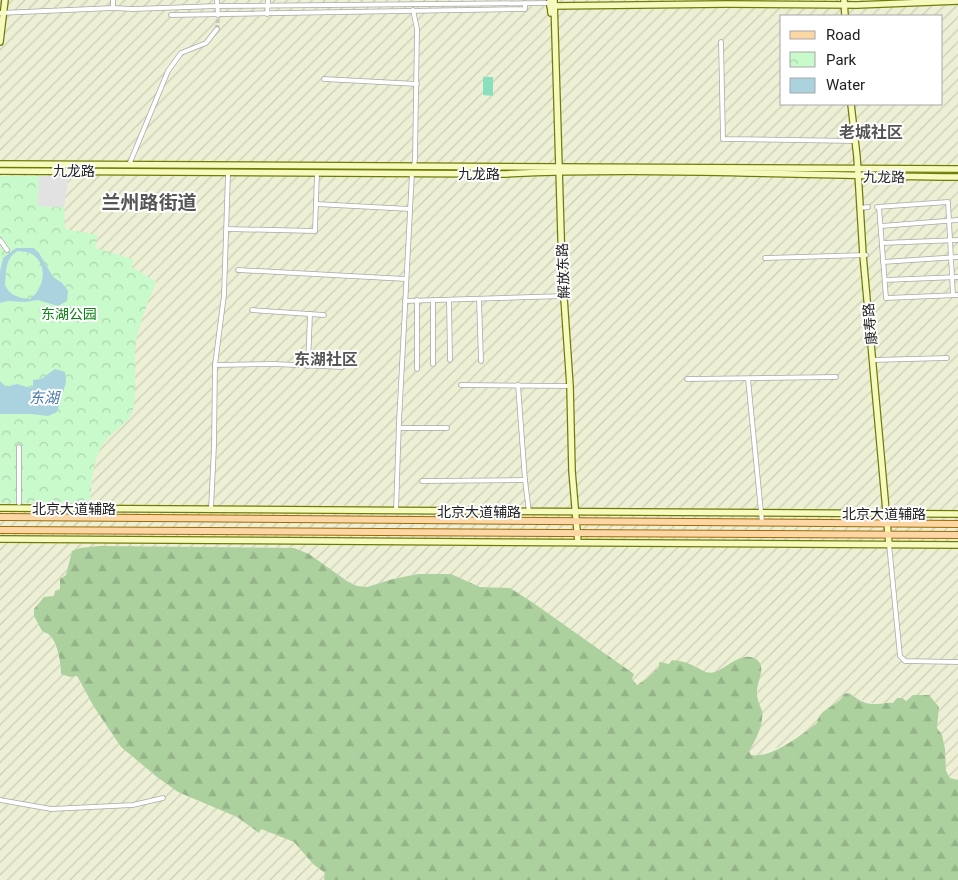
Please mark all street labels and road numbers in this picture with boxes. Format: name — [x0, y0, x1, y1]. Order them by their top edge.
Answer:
street label: 九龙路 — [53, 163, 95, 179]
street label: 九龙路 — [458, 166, 500, 182]
street label: 九龙路 — [863, 169, 905, 185]
street label: 解放东路 — [554, 243, 572, 299]
street label: 康寿路 — [860, 302, 880, 346]
street label: 北京大道辅路 — [32, 501, 116, 517]
street label: 北京大道辅路 — [437, 504, 521, 520]
street label: 北京大道辅路 — [842, 506, 926, 522]

